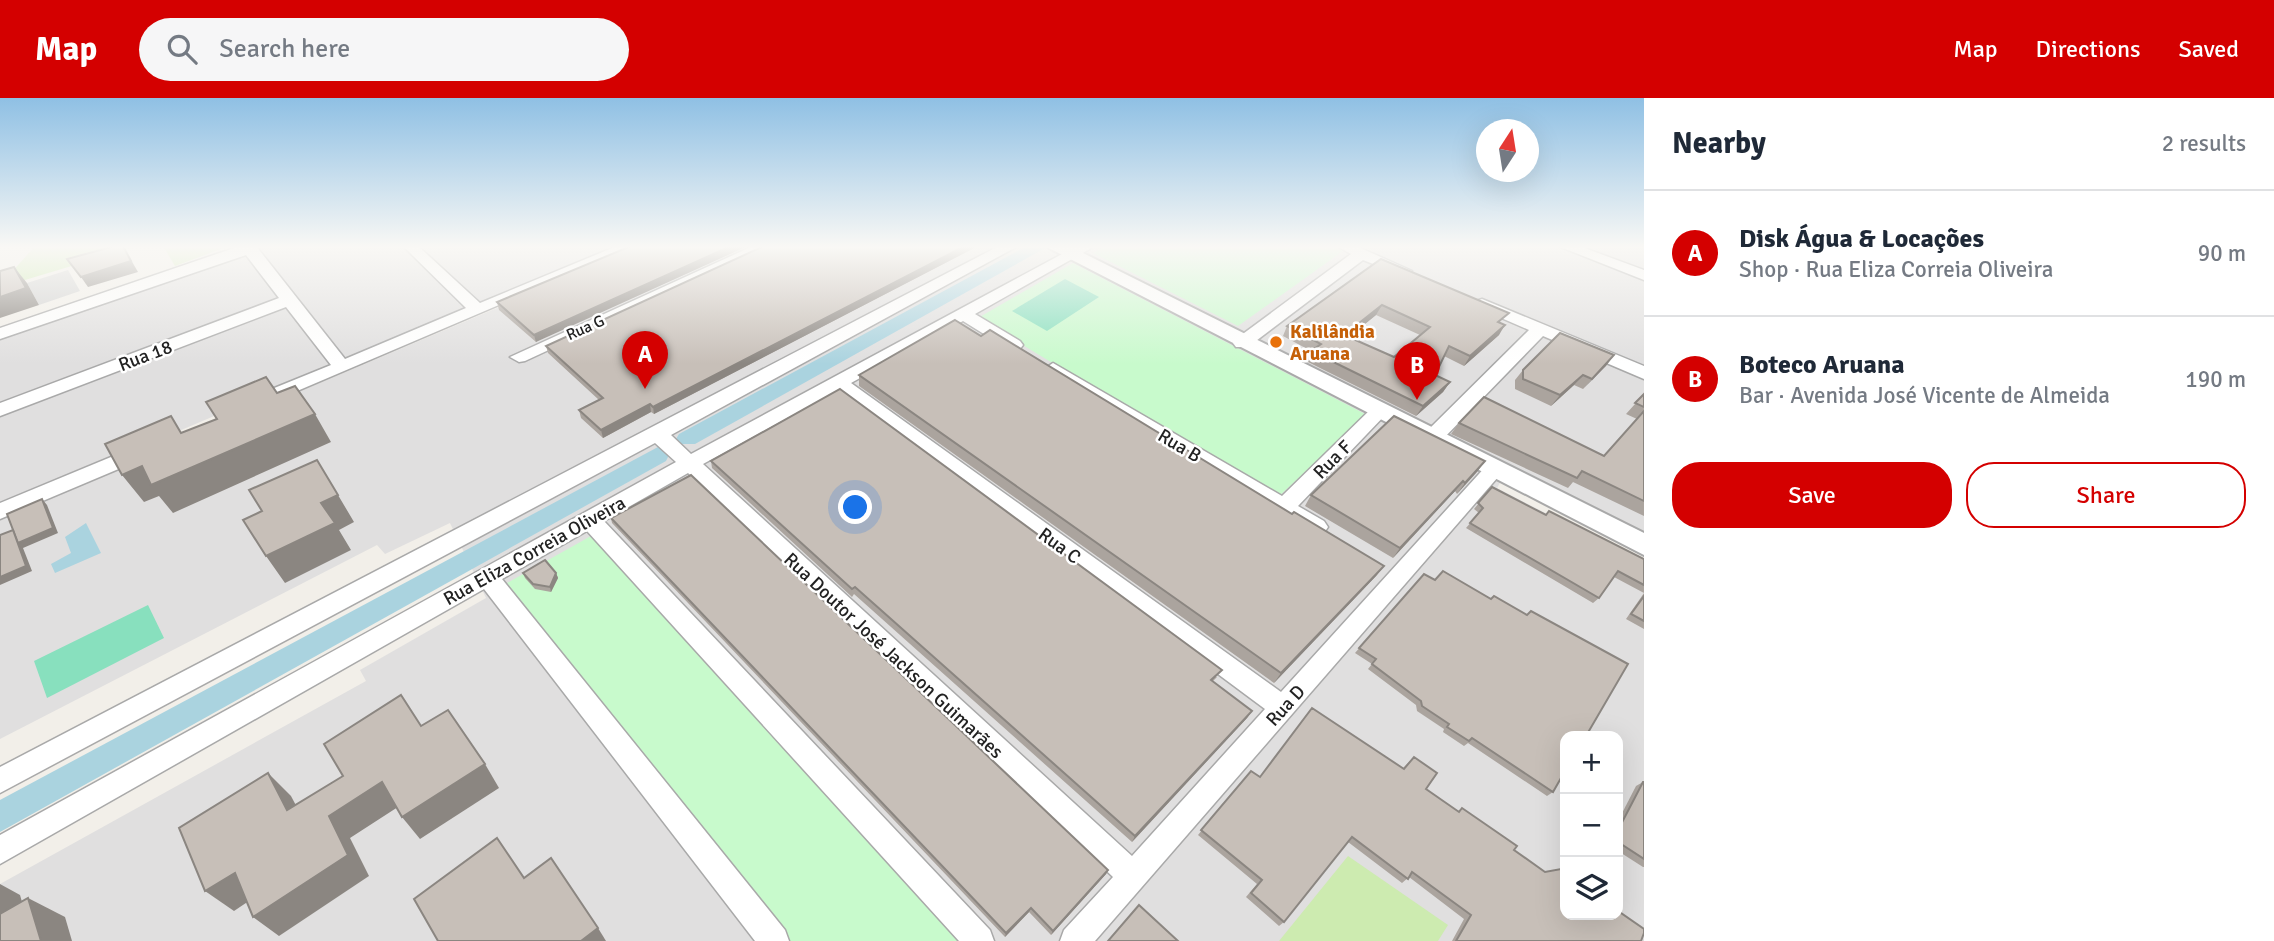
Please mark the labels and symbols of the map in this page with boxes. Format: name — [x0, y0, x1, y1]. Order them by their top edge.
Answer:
north arrow — [1476, 119, 1539, 182]
street label: Rua G — [563, 311, 608, 345]
place label: Kalilândia Aruana — [1290, 320, 1375, 366]
pin: A — [622, 331, 668, 389]
marker: Kalilândia Aruana — [1268, 334, 1284, 350]
street label: Rua 18 — [115, 335, 176, 377]
pin: B — [1394, 342, 1440, 400]
street label: Rua B — [1153, 424, 1206, 468]
street label: Rua F — [1308, 435, 1357, 484]
your location — [838, 490, 872, 524]
street label: Rua Eliza Correia Oliveira — [439, 491, 630, 611]
street label: Rua C — [1033, 522, 1085, 569]
street label: Rua Doutor José Jackson Guimarães — [779, 548, 1008, 764]
street label: Rua D — [1261, 680, 1311, 731]

